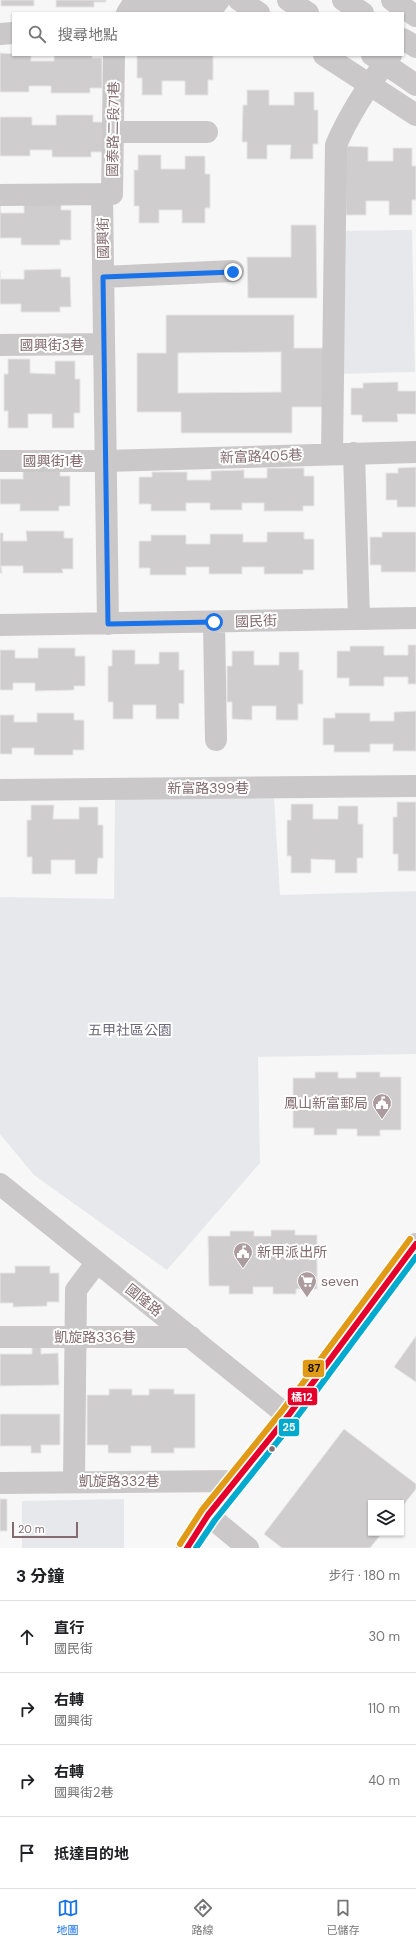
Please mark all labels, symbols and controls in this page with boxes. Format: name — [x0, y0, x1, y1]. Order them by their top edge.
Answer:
search box — [12, 12, 404, 56]
icon: search — [26, 23, 48, 45]
text: 搜尋地點 — [58, 25, 118, 45]
street label: 國泰路二段71巷 — [103, 81, 123, 177]
street label: 國興街 — [94, 217, 112, 259]
route end — [224, 263, 242, 281]
street label: 國興街3巷 — [20, 336, 84, 354]
street label: 新富路405巷 — [219, 446, 303, 466]
street label: 國興街1巷 — [23, 452, 83, 470]
street label: 國民街 — [235, 611, 277, 631]
route start — [205, 613, 223, 631]
street label: 新富路399巷 — [167, 779, 249, 797]
park label: 五甲社區公園 — [88, 1021, 172, 1039]
public building icon: 鳳山新富郵局 — [371, 1092, 393, 1120]
place label: 鳳山新富郵局 — [284, 1094, 368, 1112]
public building icon: 新甲派出所 — [232, 1241, 254, 1269]
place label: 新甲派出所 — [257, 1243, 327, 1261]
supermarket icon: seven — [296, 1270, 318, 1298]
place label: seven — [321, 1272, 359, 1290]
street label: 國隆路 — [122, 1280, 166, 1320]
street label: 凱旋路336巷 — [54, 1328, 136, 1346]
line badge: 87 — [302, 1359, 325, 1378]
text: 87 — [308, 1361, 320, 1375]
line badge: 橘12 — [287, 1387, 318, 1406]
text: 橘12 — [291, 1390, 313, 1404]
line badge: 25 — [278, 1418, 300, 1437]
text: 25 — [282, 1420, 296, 1434]
unlabelled marker — [267, 1444, 277, 1454]
street label: 凱旋路332巷 — [79, 1472, 159, 1490]
map controls — [368, 1500, 404, 1536]
button: layers — [368, 1500, 404, 1536]
scale bar — [12, 1520, 78, 1539]
text: 20 m — [18, 1522, 44, 1536]
text: 3 分鐘 — [16, 1565, 64, 1587]
text: 步行 · 180 m — [329, 1567, 400, 1584]
text: 直行 — [54, 1618, 84, 1638]
icon: ahead — [16, 1626, 38, 1648]
text: 30 m — [368, 1628, 400, 1645]
text: 國民街 — [54, 1640, 93, 1657]
text: 右轉 — [54, 1690, 84, 1710]
icon: right — [16, 1698, 38, 1720]
text: 110 m — [368, 1700, 400, 1717]
text: 國興街 — [54, 1712, 93, 1729]
text: 右轉 — [54, 1762, 84, 1782]
icon: right — [16, 1770, 38, 1792]
text: 40 m — [368, 1772, 400, 1789]
text: 國興街2巷 — [54, 1784, 114, 1801]
icon: arrive — [16, 1842, 38, 1864]
text: 抵達目的地 — [54, 1844, 129, 1864]
tab: 地圖 — [57, 1897, 79, 1937]
tab: 路線 — [192, 1897, 214, 1937]
tab: 已儲存 — [327, 1897, 360, 1937]

